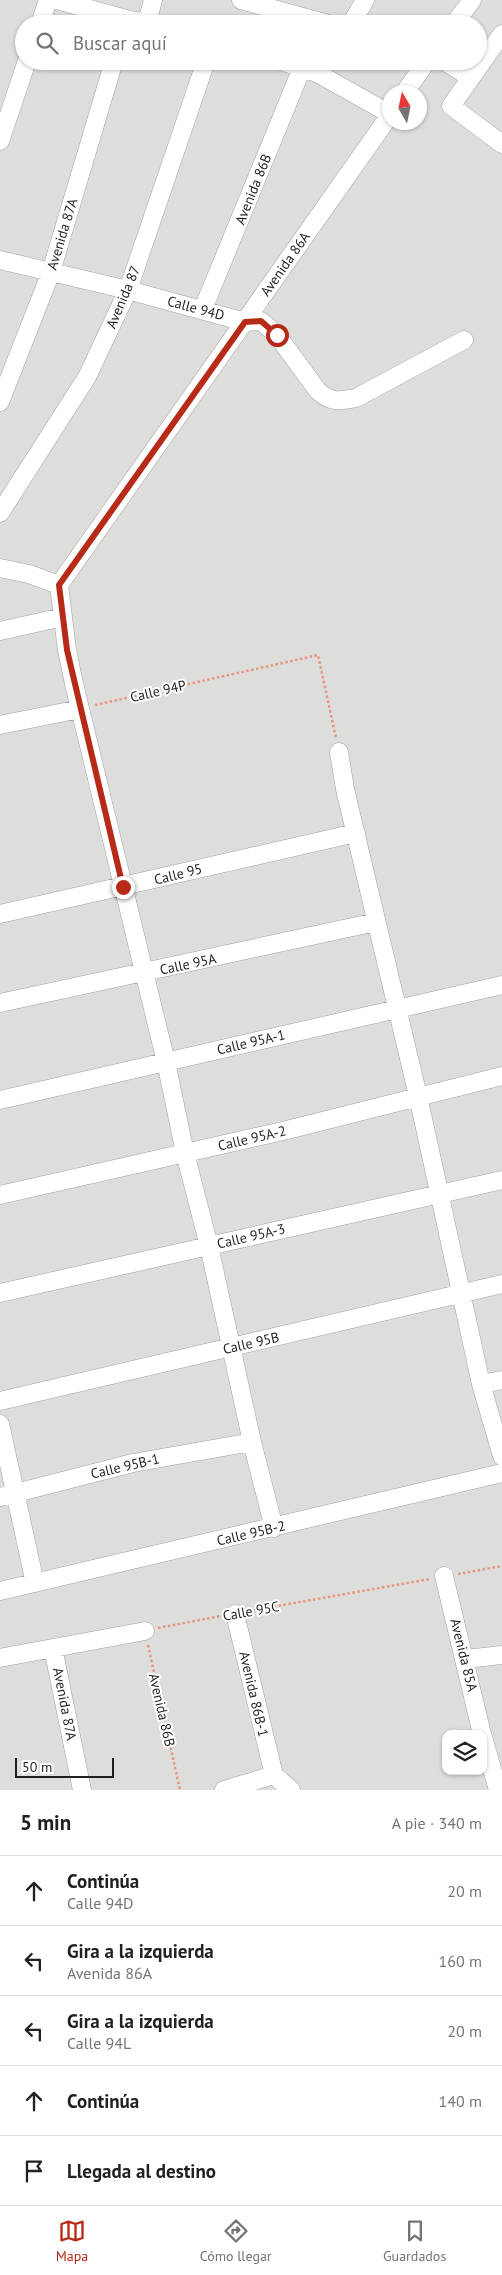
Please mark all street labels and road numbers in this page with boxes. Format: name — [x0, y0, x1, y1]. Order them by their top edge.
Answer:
street label: Avenida 86B — [231, 151, 275, 227]
street label: Avenida 87A — [43, 195, 82, 272]
street label: Avenida 86A — [256, 228, 314, 300]
street label: Avenida 87 — [102, 263, 144, 331]
street label: Calle 94D — [166, 292, 226, 324]
street label: Calle 94P — [128, 676, 188, 706]
street label: Calle 95 — [152, 859, 204, 889]
street label: Calle 95A — [158, 949, 219, 979]
street label: Calle 95A-1 — [215, 1025, 287, 1059]
street label: Calle 95A-2 — [216, 1121, 288, 1155]
street label: Calle 95A-3 — [215, 1219, 287, 1253]
street label: Calle 95B — [221, 1328, 281, 1358]
street label: Calle 95B-1 — [89, 1449, 161, 1483]
street label: Calle 95B-2 — [215, 1516, 287, 1550]
street label: Calle 95C — [221, 1597, 281, 1625]
street label: Avenida 85A — [446, 1617, 482, 1694]
street label: Avenida 86B-1 — [235, 1650, 273, 1738]
street label: Avenida 87A — [49, 1666, 81, 1743]
street label: Avenida 86B — [145, 1672, 179, 1748]

